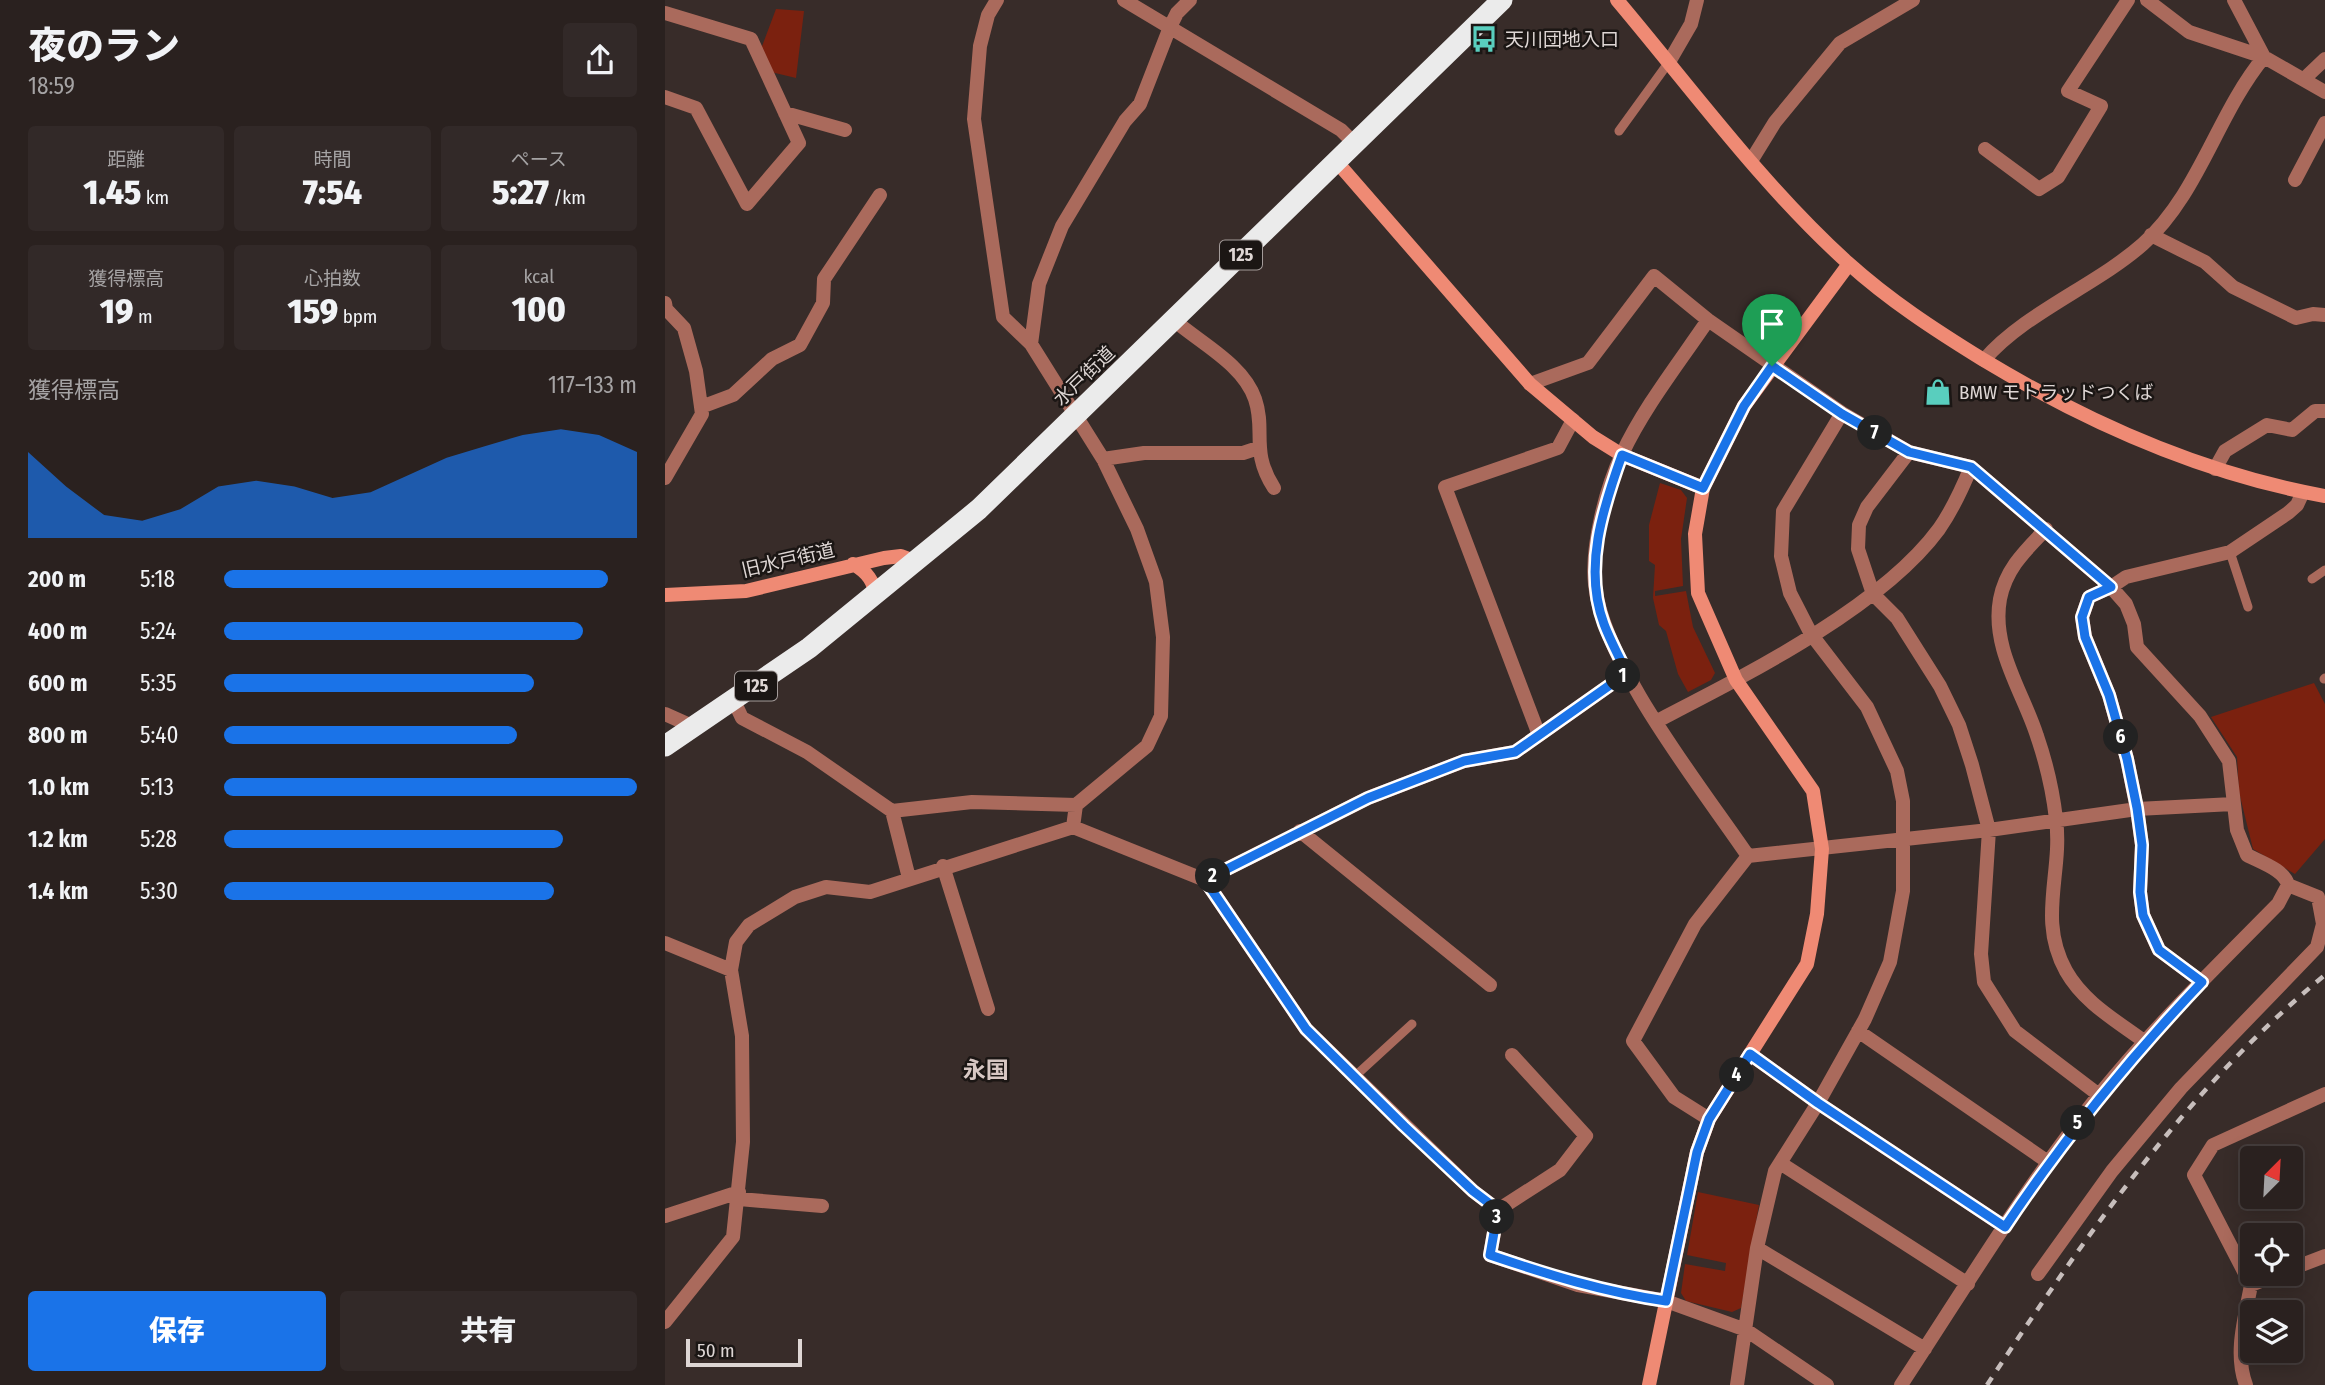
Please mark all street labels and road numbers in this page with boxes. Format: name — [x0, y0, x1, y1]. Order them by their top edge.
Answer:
road number: 125 — [1220, 241, 1262, 270]
street label: 水戸街道 — [1049, 341, 1119, 411]
street label: 旧水戸街道 — [739, 538, 837, 582]
road number: 125 — [735, 672, 777, 700]

